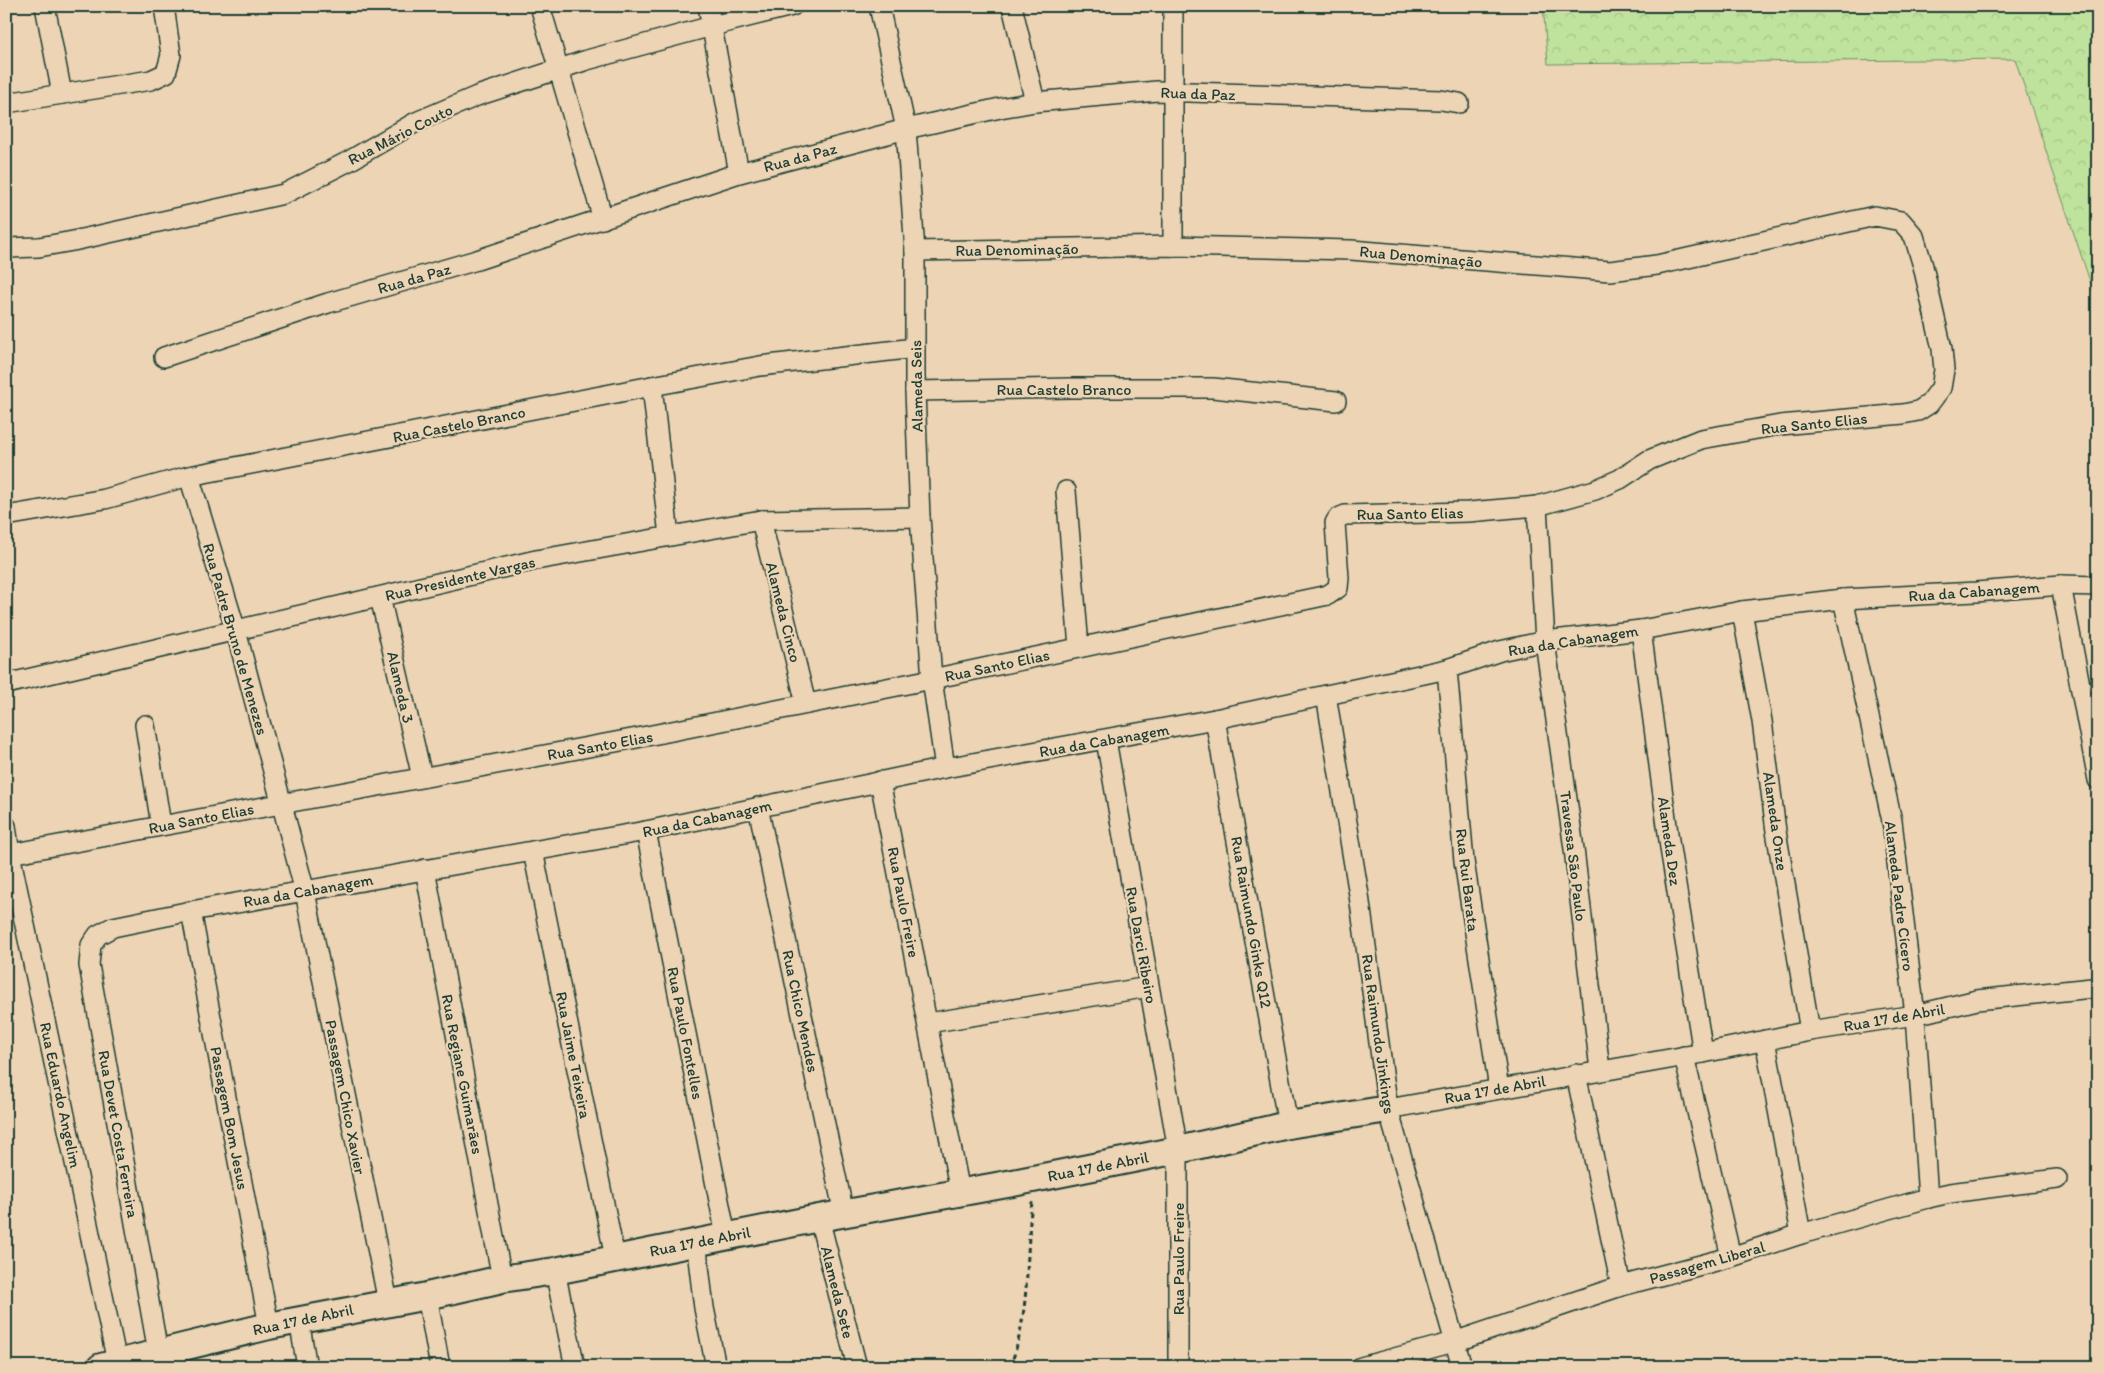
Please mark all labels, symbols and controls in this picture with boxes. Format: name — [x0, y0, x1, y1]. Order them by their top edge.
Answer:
street label: Rua da Paz — [1160, 83, 1236, 104]
street label: Rua Mário Couto — [345, 100, 456, 169]
street label: Rua da Paz — [761, 138, 839, 176]
street label: Rua Denominação — [955, 239, 1079, 260]
street label: Rua Denominação — [1359, 242, 1483, 271]
street label: Rua da Paz — [375, 259, 453, 298]
street label: Alameda Seis — [906, 340, 927, 432]
street label: Rua Castelo Branco — [997, 380, 1131, 399]
street label: Rua Castelo Branco — [391, 402, 527, 447]
street label: Rua Santo Elias — [1760, 408, 1868, 439]
street label: Rua Santo Elias — [1356, 503, 1464, 524]
street label: Rua Padre Bruno de Menezes — [199, 541, 272, 737]
street label: Rua Presidente Vargas — [383, 552, 537, 605]
street label: Alameda Cinco — [762, 560, 805, 664]
street label: Rua da Cabanagem — [1908, 577, 2040, 606]
street label: Rua da Cabanagem — [1507, 621, 1640, 660]
street label: Rua Santo Elias — [943, 645, 1051, 686]
street label: Alameda 3 — [383, 649, 418, 725]
street label: Rua da Cabanagem — [1038, 720, 1171, 761]
street label: Rua Santo Elias — [546, 727, 654, 764]
street label: Alameda Onze — [1759, 770, 1792, 872]
street label: Travessa São Paulo — [1556, 790, 1591, 922]
street label: Rua da Cabanagem — [641, 795, 774, 841]
street label: Alameda Dez — [1654, 795, 1685, 887]
street label: Rua Santo Elias — [147, 799, 255, 838]
street label: Alameda Padre Cícero — [1881, 820, 1918, 972]
street label: Rua Rui Barata — [1452, 827, 1483, 933]
street label: Rua Raimundo Ginks Q12 — [1227, 835, 1276, 1010]
street label: Rua Paulo Freire — [883, 845, 924, 959]
street label: Rua da Cabanagem — [242, 870, 375, 911]
street label: Rua Darci Ribeiro — [1122, 885, 1161, 1005]
street label: Rua Chico Mendes — [778, 948, 823, 1074]
street label: Rua Raimundo Jinkings — [1358, 953, 1399, 1115]
street label: Rua Paulo Fontelles — [663, 965, 708, 1101]
street label: Rua Jaime Teixeira — [552, 990, 595, 1121]
street label: Rua Regiane Guimarães — [438, 992, 487, 1156]
street label: Rua 17 de Abril — [1842, 999, 1947, 1036]
street label: Passagem Chico Xavier — [321, 1018, 370, 1176]
street label: Rua Eduardo Angelim — [36, 1020, 85, 1170]
street label: Passagem Bom Jesus — [206, 1045, 253, 1191]
street label: Rua Devet Costa Ferreira — [94, 1049, 143, 1220]
street label: Rua 17 de Abril — [1443, 1071, 1548, 1108]
street label: Rua 17 de Abril — [1046, 1147, 1151, 1186]
street label: Rua Paulo Freire — [1169, 1203, 1188, 1315]
street label: Rua 17 de Abril — [648, 1222, 753, 1261]
street label: Passagem Liberal — [1647, 1237, 1768, 1288]
street label: Alameda Sete — [817, 1244, 858, 1340]
street label: Rua 17 de Abril — [251, 1299, 356, 1339]

